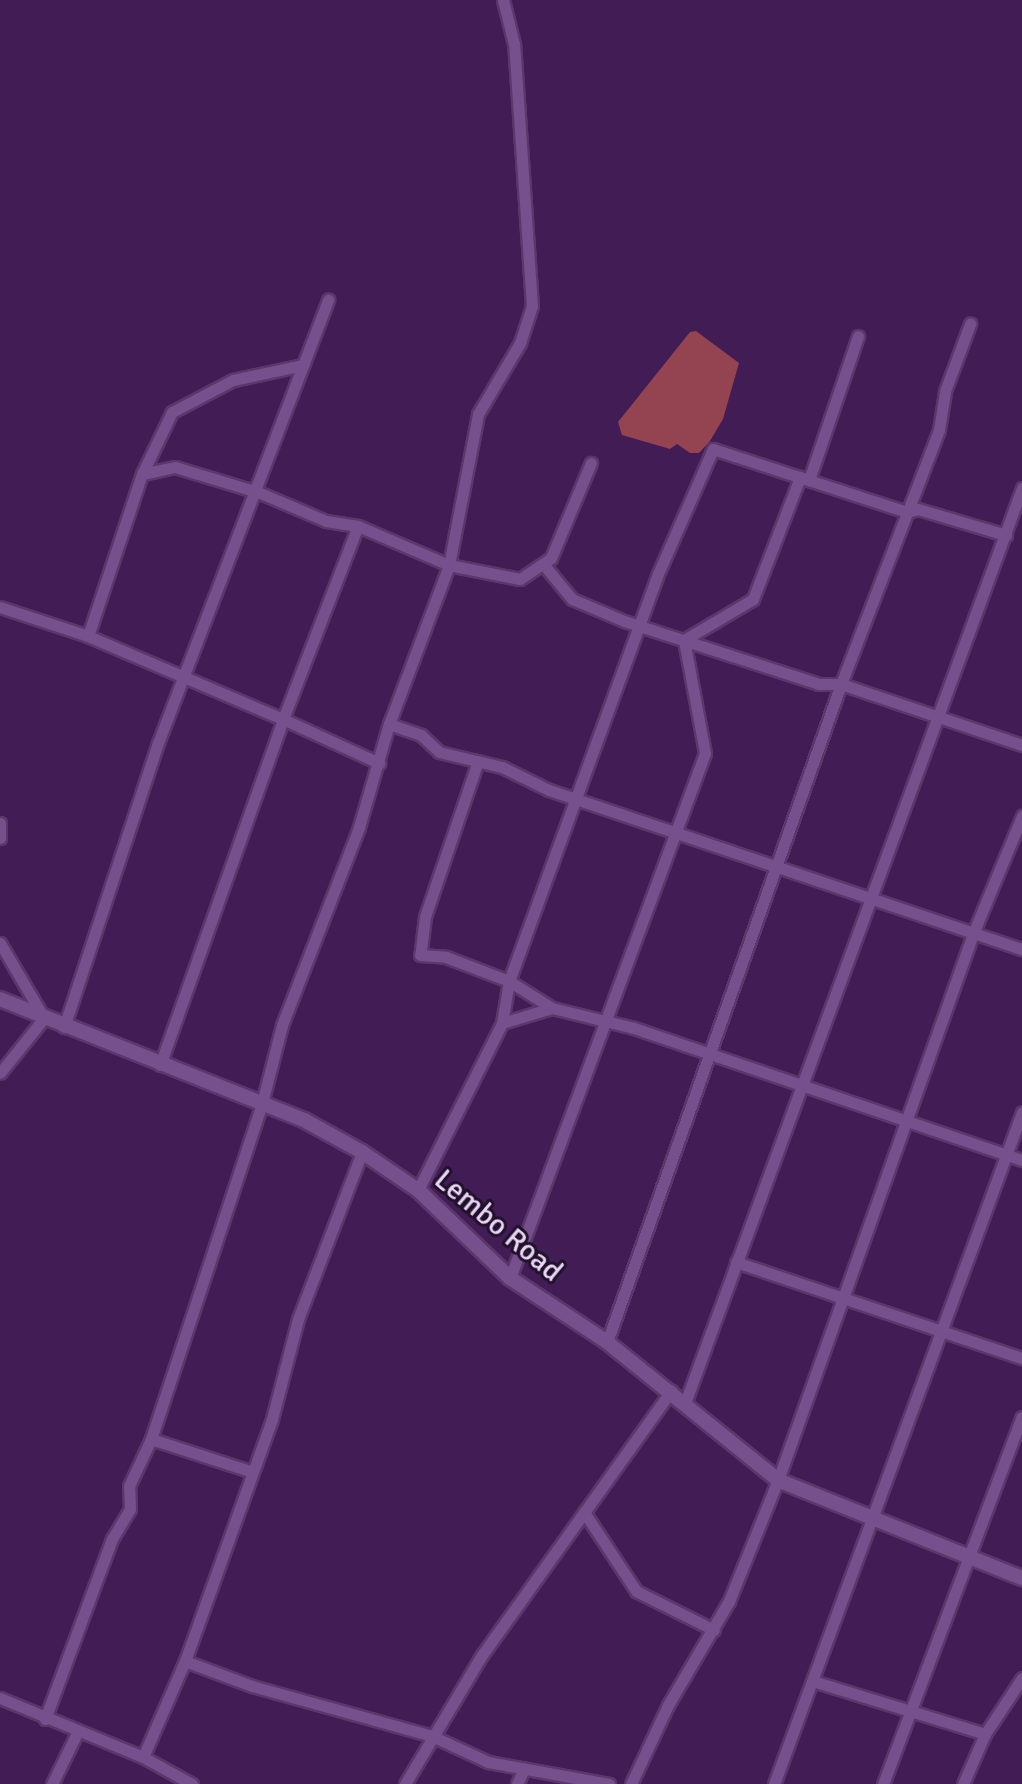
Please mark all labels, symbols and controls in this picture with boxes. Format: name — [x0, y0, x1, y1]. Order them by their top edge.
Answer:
street label: Lembo Road — [427, 1162, 569, 1290]

